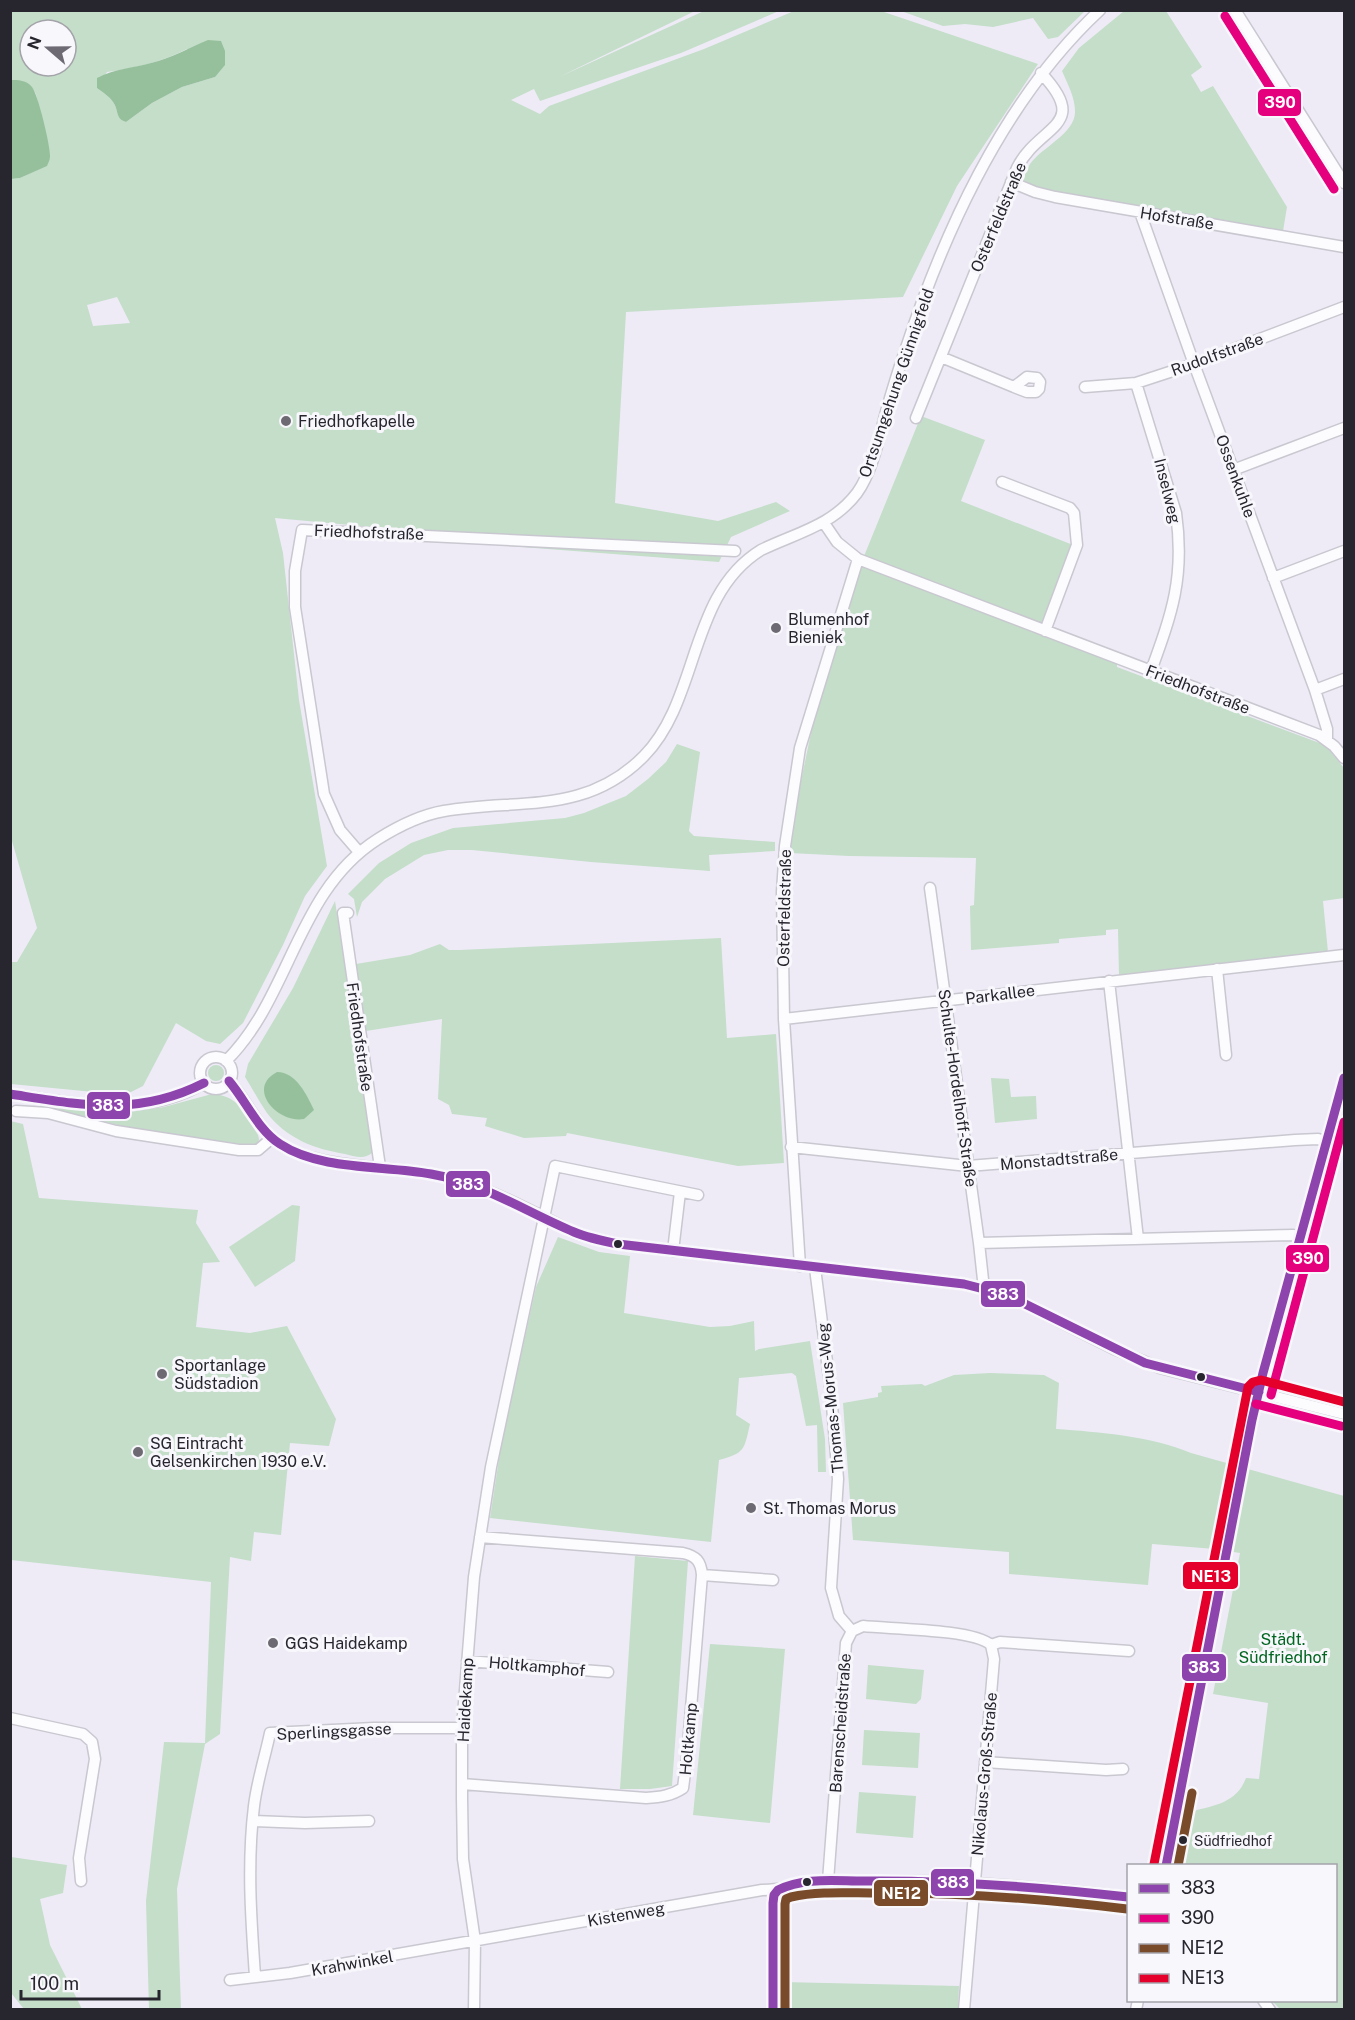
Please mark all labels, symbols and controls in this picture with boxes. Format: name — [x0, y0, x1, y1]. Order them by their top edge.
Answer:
north arrow — [18, 18, 78, 78]
text: N — [23, 34, 45, 52]
line badge: 390 — [1257, 88, 1302, 117]
text: 390 — [1264, 93, 1296, 112]
street label: Osterfeldstraße — [967, 159, 1030, 275]
street label: Hofstraße — [1139, 203, 1215, 234]
street label: Ortsumgehung Günnigfeld — [855, 286, 938, 480]
street label: Rudolfstraße — [1168, 329, 1266, 380]
place label: Friedhofkapelle — [298, 412, 415, 431]
marker: Friedhofkapelle — [279, 414, 293, 428]
street label: Ossenkuhle — [1212, 432, 1259, 520]
street label: Inselweg — [1150, 456, 1185, 526]
street label: Friedhofstraße — [314, 521, 424, 544]
place label: Blumenhof Bieniek — [788, 610, 869, 647]
marker: Blumenhof Bieniek — [769, 621, 783, 635]
street label: Friedhofstraße — [1143, 661, 1253, 718]
street label: Osterfeldstraße — [774, 849, 795, 967]
street label: Friedhofstraße — [342, 981, 377, 1093]
street label: Parkallee — [964, 981, 1036, 1008]
street label: Schulte-Hordelhoff-Straße — [934, 988, 981, 1188]
line badge: 383 — [86, 1091, 131, 1120]
text: 383 — [92, 1096, 124, 1115]
street label: Monstadtstraße — [999, 1145, 1119, 1174]
line badge: 383 — [445, 1170, 491, 1198]
text: 383 — [452, 1175, 484, 1194]
unlabelled marker — [612, 1238, 624, 1250]
line badge: 390 — [1285, 1244, 1330, 1273]
text: 390 — [1292, 1249, 1324, 1268]
line badge: 383 — [980, 1280, 1026, 1308]
text: 383 — [987, 1285, 1019, 1304]
street label: Thomas-Morus-Weg — [813, 1322, 848, 1474]
place label: Sportanlage Südstadion — [174, 1356, 266, 1393]
marker: Sportanlage Südstadion — [155, 1367, 169, 1381]
unlabelled marker — [1195, 1371, 1207, 1383]
place label: SG Eintracht Gelsenkirchen 1930 e.V. — [150, 1434, 326, 1471]
marker: SG Eintracht Gelsenkirchen 1930 e.V. — [131, 1445, 145, 1459]
place label: St. Thomas Morus — [763, 1499, 896, 1518]
marker: St. Thomas Morus — [744, 1501, 758, 1515]
line badge: NE13 — [1182, 1561, 1239, 1590]
text: NE13 — [1191, 1567, 1231, 1586]
park label: Städt. Südfriedhof — [1238, 1630, 1328, 1667]
place label: GGS Haidekamp — [285, 1634, 408, 1653]
marker: GGS Haidekamp — [266, 1636, 280, 1650]
street label: Holtkamphof — [488, 1653, 586, 1680]
street label: Barenscheidstraße — [826, 1653, 855, 1793]
line badge: 383 — [1181, 1653, 1227, 1682]
street label: Haidekamp — [454, 1657, 477, 1743]
text: 383 — [1188, 1658, 1220, 1677]
street label: Nikolaus-Groß-Straße — [968, 1692, 1001, 1857]
street label: Holtkamp — [676, 1702, 701, 1776]
street label: Sperlingsgasse — [276, 1719, 392, 1744]
place label: Südfriedhof — [1194, 1833, 1272, 1849]
marker: Südfriedhof — [1177, 1834, 1189, 1846]
legend — [1127, 1864, 1337, 2002]
line badge: 383 — [930, 1868, 975, 1897]
text: 383 — [937, 1873, 969, 1892]
unlabelled marker — [801, 1876, 813, 1888]
text: 383 — [1181, 1877, 1215, 1898]
line badge: NE12 — [873, 1879, 929, 1907]
text: NE12 — [881, 1884, 921, 1903]
street label: Kistenweg — [586, 1898, 666, 1931]
text: 390 — [1181, 1907, 1214, 1928]
text: NE12 — [1181, 1937, 1224, 1958]
street label: Krahwinkel — [310, 1947, 395, 1980]
scale bar — [21, 1963, 159, 2001]
text: NE13 — [1181, 1967, 1224, 1988]
text: 100 m — [30, 1973, 79, 1994]

